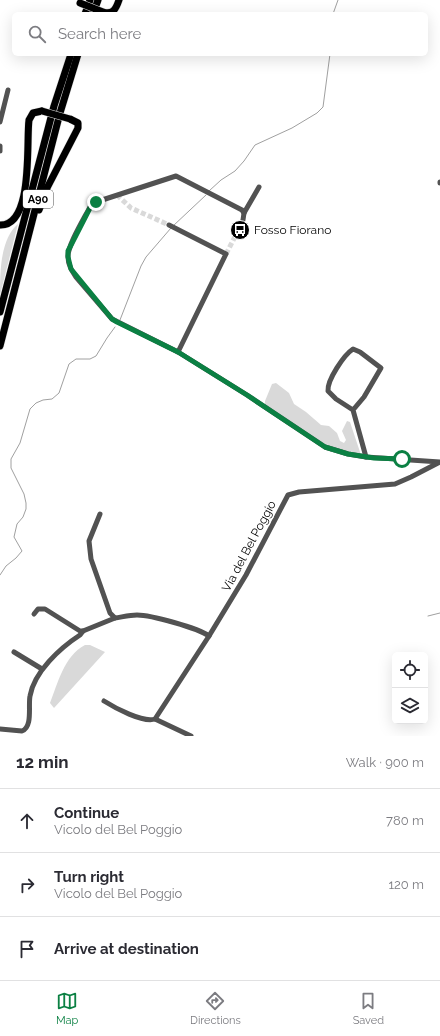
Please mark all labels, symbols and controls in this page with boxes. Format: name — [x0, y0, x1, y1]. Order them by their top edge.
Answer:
search box — [12, 12, 428, 56]
icon: search — [26, 23, 48, 45]
text: Search here — [58, 25, 141, 43]
road number: A90 — [23, 190, 53, 208]
route end — [87, 193, 105, 211]
bus stop icon: Fosso Fiorano — [229, 219, 251, 241]
place label: Fosso Fiorano — [254, 223, 331, 237]
route start — [393, 450, 411, 468]
street label: Via del Bel Poggio — [219, 498, 279, 594]
map controls — [392, 652, 428, 724]
button: locate — [392, 652, 428, 688]
button: layers — [392, 688, 428, 724]
text: 12 min — [16, 752, 69, 772]
text: Walk · 900 m — [346, 755, 424, 770]
text: Continue — [54, 804, 119, 822]
icon: ahead — [16, 810, 38, 832]
text: 780 m — [386, 813, 424, 828]
text: Vicolo del Bel Poggio — [54, 822, 182, 837]
text: Turn right — [54, 868, 124, 886]
icon: right — [16, 874, 38, 896]
text: 120 m — [388, 877, 424, 892]
text: Vicolo del Bel Poggio — [54, 886, 182, 901]
icon: arrive — [16, 938, 38, 960]
text: Arrive at destination — [54, 940, 199, 958]
tab: Map — [56, 990, 78, 1027]
tab: Directions — [190, 990, 241, 1027]
tab: Saved — [353, 990, 384, 1027]

